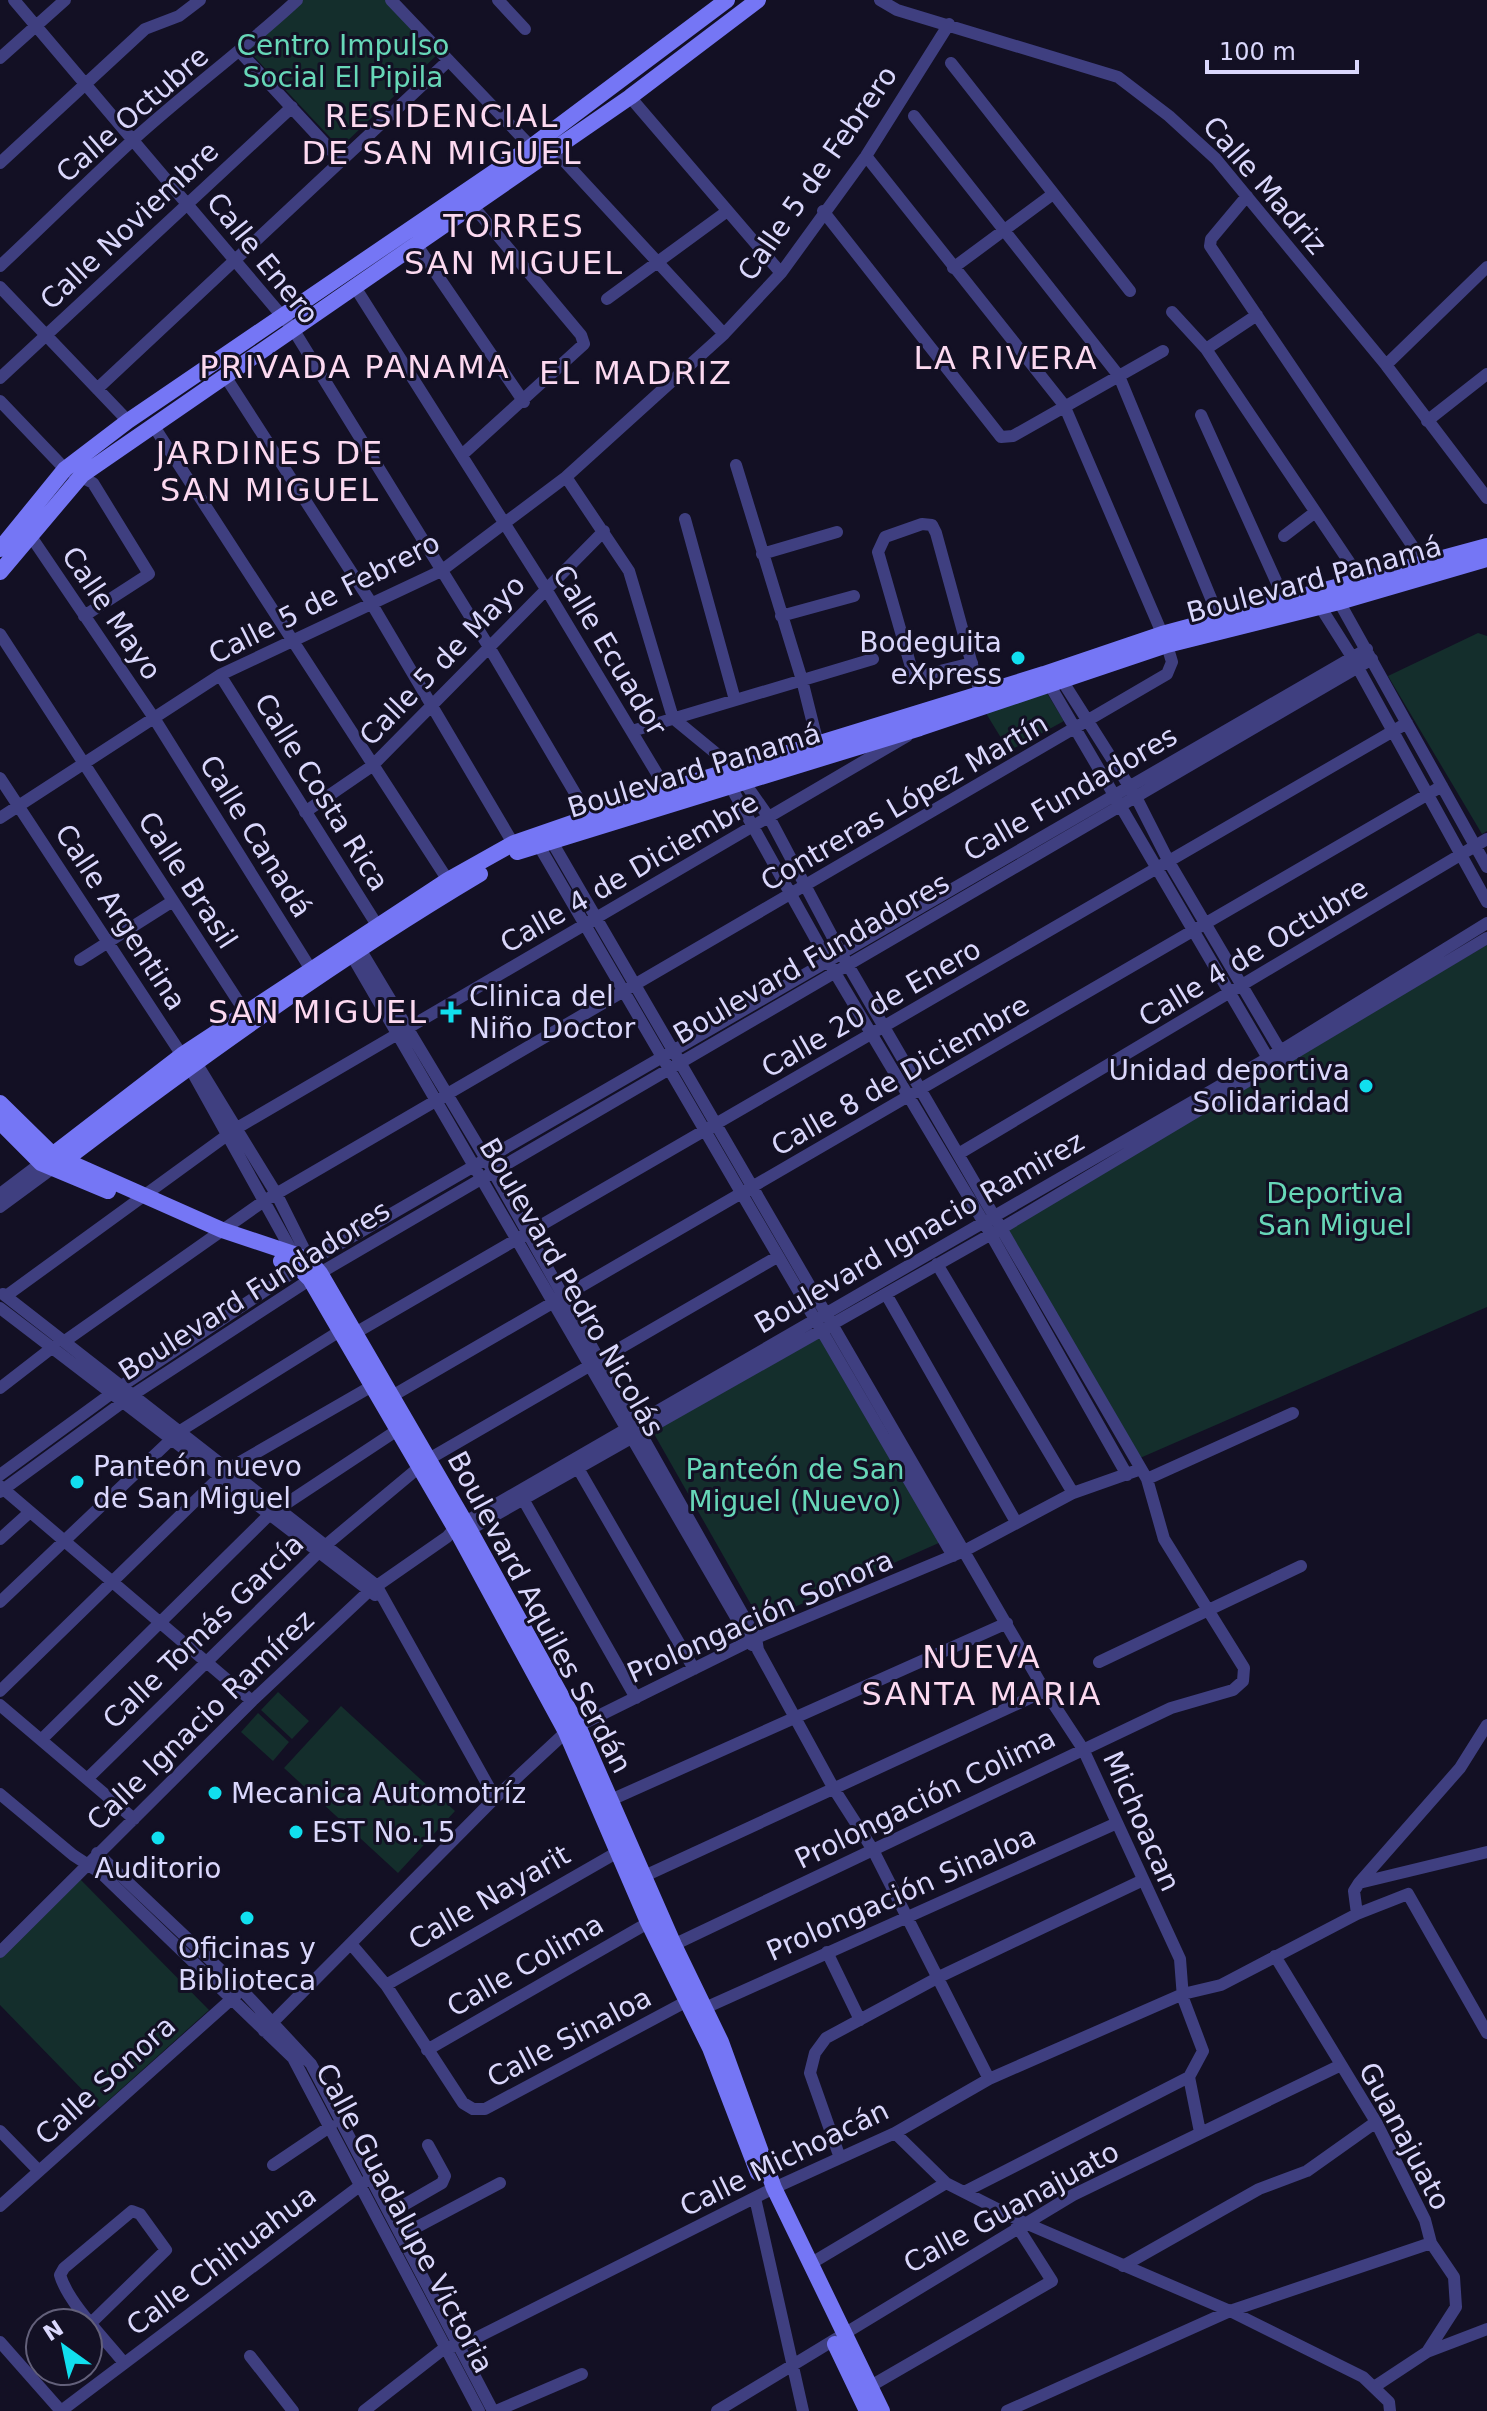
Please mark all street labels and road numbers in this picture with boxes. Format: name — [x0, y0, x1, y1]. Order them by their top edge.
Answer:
street label: Calle Octubre — [50, 39, 215, 189]
street label: Calle 5 de Febrero — [731, 59, 904, 287]
street label: Calle Madriz — [1196, 110, 1333, 261]
street label: Calle Noviembre — [34, 134, 225, 316]
street label: Calle Enero — [200, 186, 325, 331]
street label: Calle 5 de Febrero — [203, 526, 445, 671]
street label: Boulevard Panamá — [1183, 530, 1445, 629]
street label: Calle Mayo — [55, 540, 168, 686]
street label: Calle Ecuador — [546, 559, 674, 742]
street label: Calle 5 de Mayo — [353, 568, 532, 752]
street label: Calle Costa Rica — [248, 687, 396, 897]
street label: Contreras López Martín — [755, 707, 1054, 898]
street label: Boulevard Panamá — [564, 716, 825, 825]
street label: Calle Fundadores — [958, 719, 1183, 868]
street label: Calle Canadá — [193, 749, 319, 923]
street label: Calle 4 de Diciembre — [495, 785, 764, 960]
street label: Calle Brasil — [131, 806, 244, 955]
street label: Calle Argentina — [48, 818, 193, 1016]
street label: Boulevard Fundadores — [667, 866, 955, 1051]
street label: Calle 4 de Octubre — [1133, 871, 1374, 1034]
street label: Calle 20 de Enero — [756, 932, 987, 1085]
street label: Calle 8 de Diciembre — [766, 988, 1035, 1163]
street label: Boulevard Ignacio Ramirez — [749, 1125, 1090, 1340]
street label: Boulevard Pedro Nicolás — [473, 1132, 671, 1442]
street label: Boulevard Fundadores — [113, 1193, 396, 1387]
street label: Boulevard Aquiles Serdán — [441, 1446, 639, 1779]
street label: Calle Tomás García — [96, 1527, 310, 1736]
street label: Prolongación Sonora — [622, 1543, 898, 1690]
street label: Calle Ignacio Ramírez — [80, 1603, 321, 1837]
street label: Prolongación Colima — [790, 1721, 1061, 1876]
street label: Michoacan — [1096, 1746, 1187, 1896]
street label: Prolongación Sinaloa — [761, 1819, 1041, 1968]
street label: Calle Nayarit — [403, 1838, 576, 1957]
street label: Calle Colima — [441, 1907, 609, 2023]
street label: Calle Sinaloa — [482, 1980, 657, 2094]
street label: Calle Sonora — [29, 2009, 182, 2152]
street label: Guanajuato — [1352, 2057, 1457, 2216]
street label: Calle Guadalupe Victoria — [309, 2058, 500, 2379]
street label: Calle Michoacán — [674, 2094, 894, 2223]
street label: Calle Guanajuato — [898, 2135, 1125, 2280]
street label: Calle Chihuahua — [120, 2178, 323, 2342]

